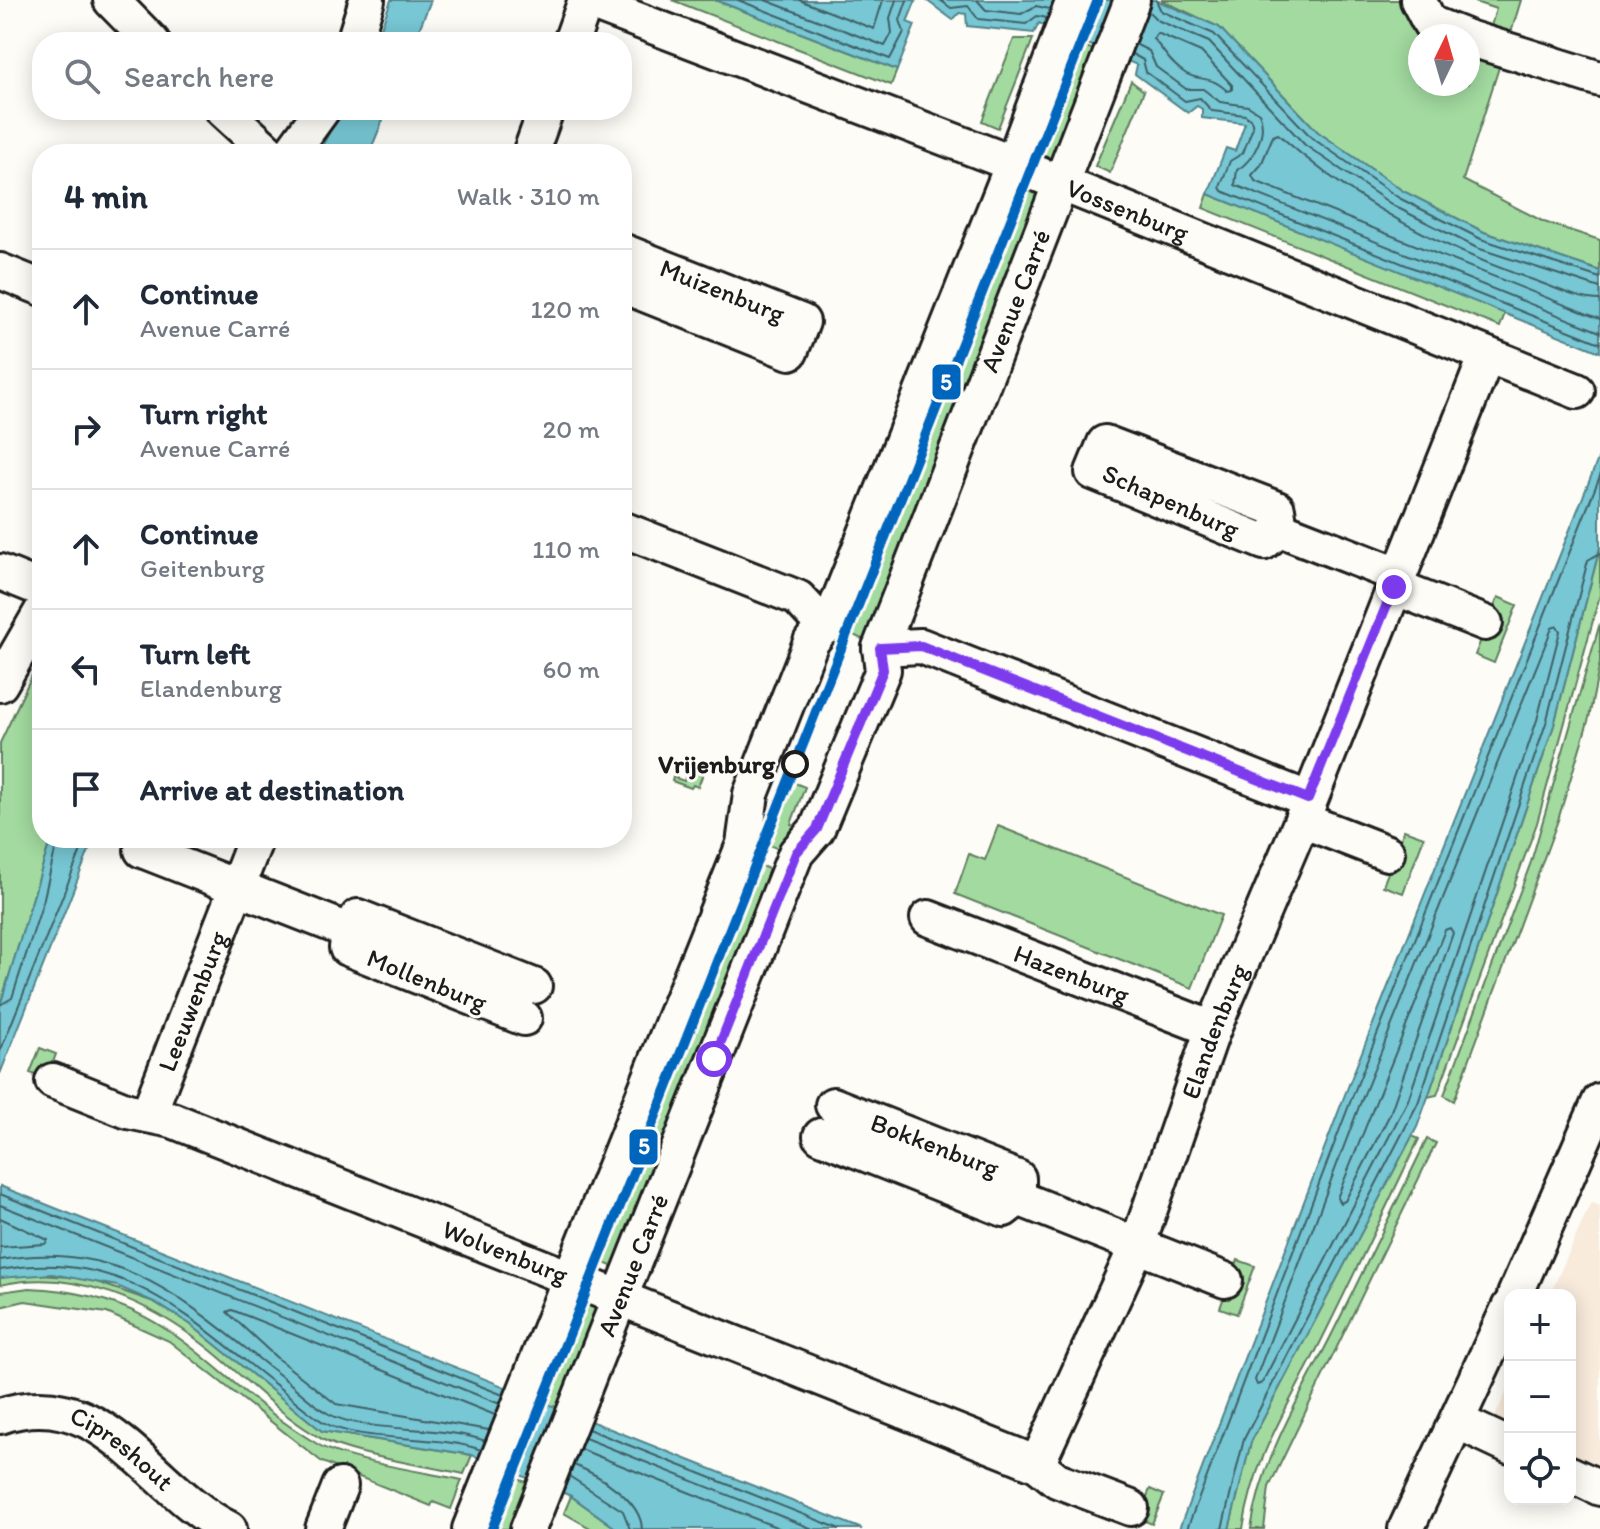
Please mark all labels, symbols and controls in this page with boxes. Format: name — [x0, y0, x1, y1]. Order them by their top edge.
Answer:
north arrow — [1408, 24, 1480, 96]
search box — [32, 32, 632, 120]
icon: search — [60, 54, 104, 98]
text: Search here — [124, 58, 274, 95]
street label: Vossenburg — [1062, 171, 1194, 249]
text: 4 min — [64, 176, 148, 217]
text: Walk · 310 m — [457, 180, 600, 212]
street label: Avenue Carré — [973, 225, 1057, 377]
street label: Muizenburg — [655, 252, 790, 330]
text: Continue — [140, 275, 259, 312]
icon: ahead — [64, 287, 108, 331]
text: 120 m — [531, 293, 600, 325]
text: Avenue Carré — [140, 312, 290, 344]
line badge: 5 — [931, 363, 962, 401]
text: 5 — [940, 369, 952, 396]
text: Turn right — [140, 395, 268, 432]
icon: right — [64, 407, 108, 451]
text: 20 m — [543, 413, 600, 445]
text: Avenue Carré — [140, 432, 290, 464]
street label: Schapenburg — [1098, 457, 1245, 546]
text: Continue — [140, 515, 259, 552]
icon: ahead — [64, 527, 108, 571]
text: 110 m — [532, 533, 600, 565]
text: Geitenburg — [140, 552, 265, 584]
route end — [1376, 569, 1412, 605]
text: Turn left — [140, 635, 251, 672]
icon: left — [64, 647, 108, 691]
text: 60 m — [543, 653, 600, 685]
text: Elandenburg — [140, 672, 282, 704]
place label: Vrijenburg — [658, 748, 776, 780]
marker: Vrijenburg — [782, 751, 808, 777]
icon: arrive — [64, 767, 108, 811]
text: Arrive at destination — [140, 771, 404, 808]
street label: Leeuwenburg — [151, 926, 234, 1076]
street label: Hazenburg — [1009, 937, 1135, 1011]
street label: Mollenburg — [362, 941, 492, 1019]
street label: Elandenburg — [1174, 958, 1255, 1103]
route start — [696, 1041, 732, 1077]
street label: Bokkenburg — [866, 1106, 1004, 1184]
line badge: 5 — [628, 1128, 659, 1166]
text: 5 — [638, 1133, 650, 1160]
street label: Avenue Carré — [590, 1189, 675, 1341]
street label: Wolvenburg — [438, 1213, 573, 1291]
map controls — [1504, 1289, 1576, 1505]
button: + — [1504, 1289, 1576, 1361]
button: − — [1504, 1361, 1576, 1433]
street label: Cipreshout — [66, 1399, 181, 1498]
button: locate — [1504, 1433, 1576, 1505]

